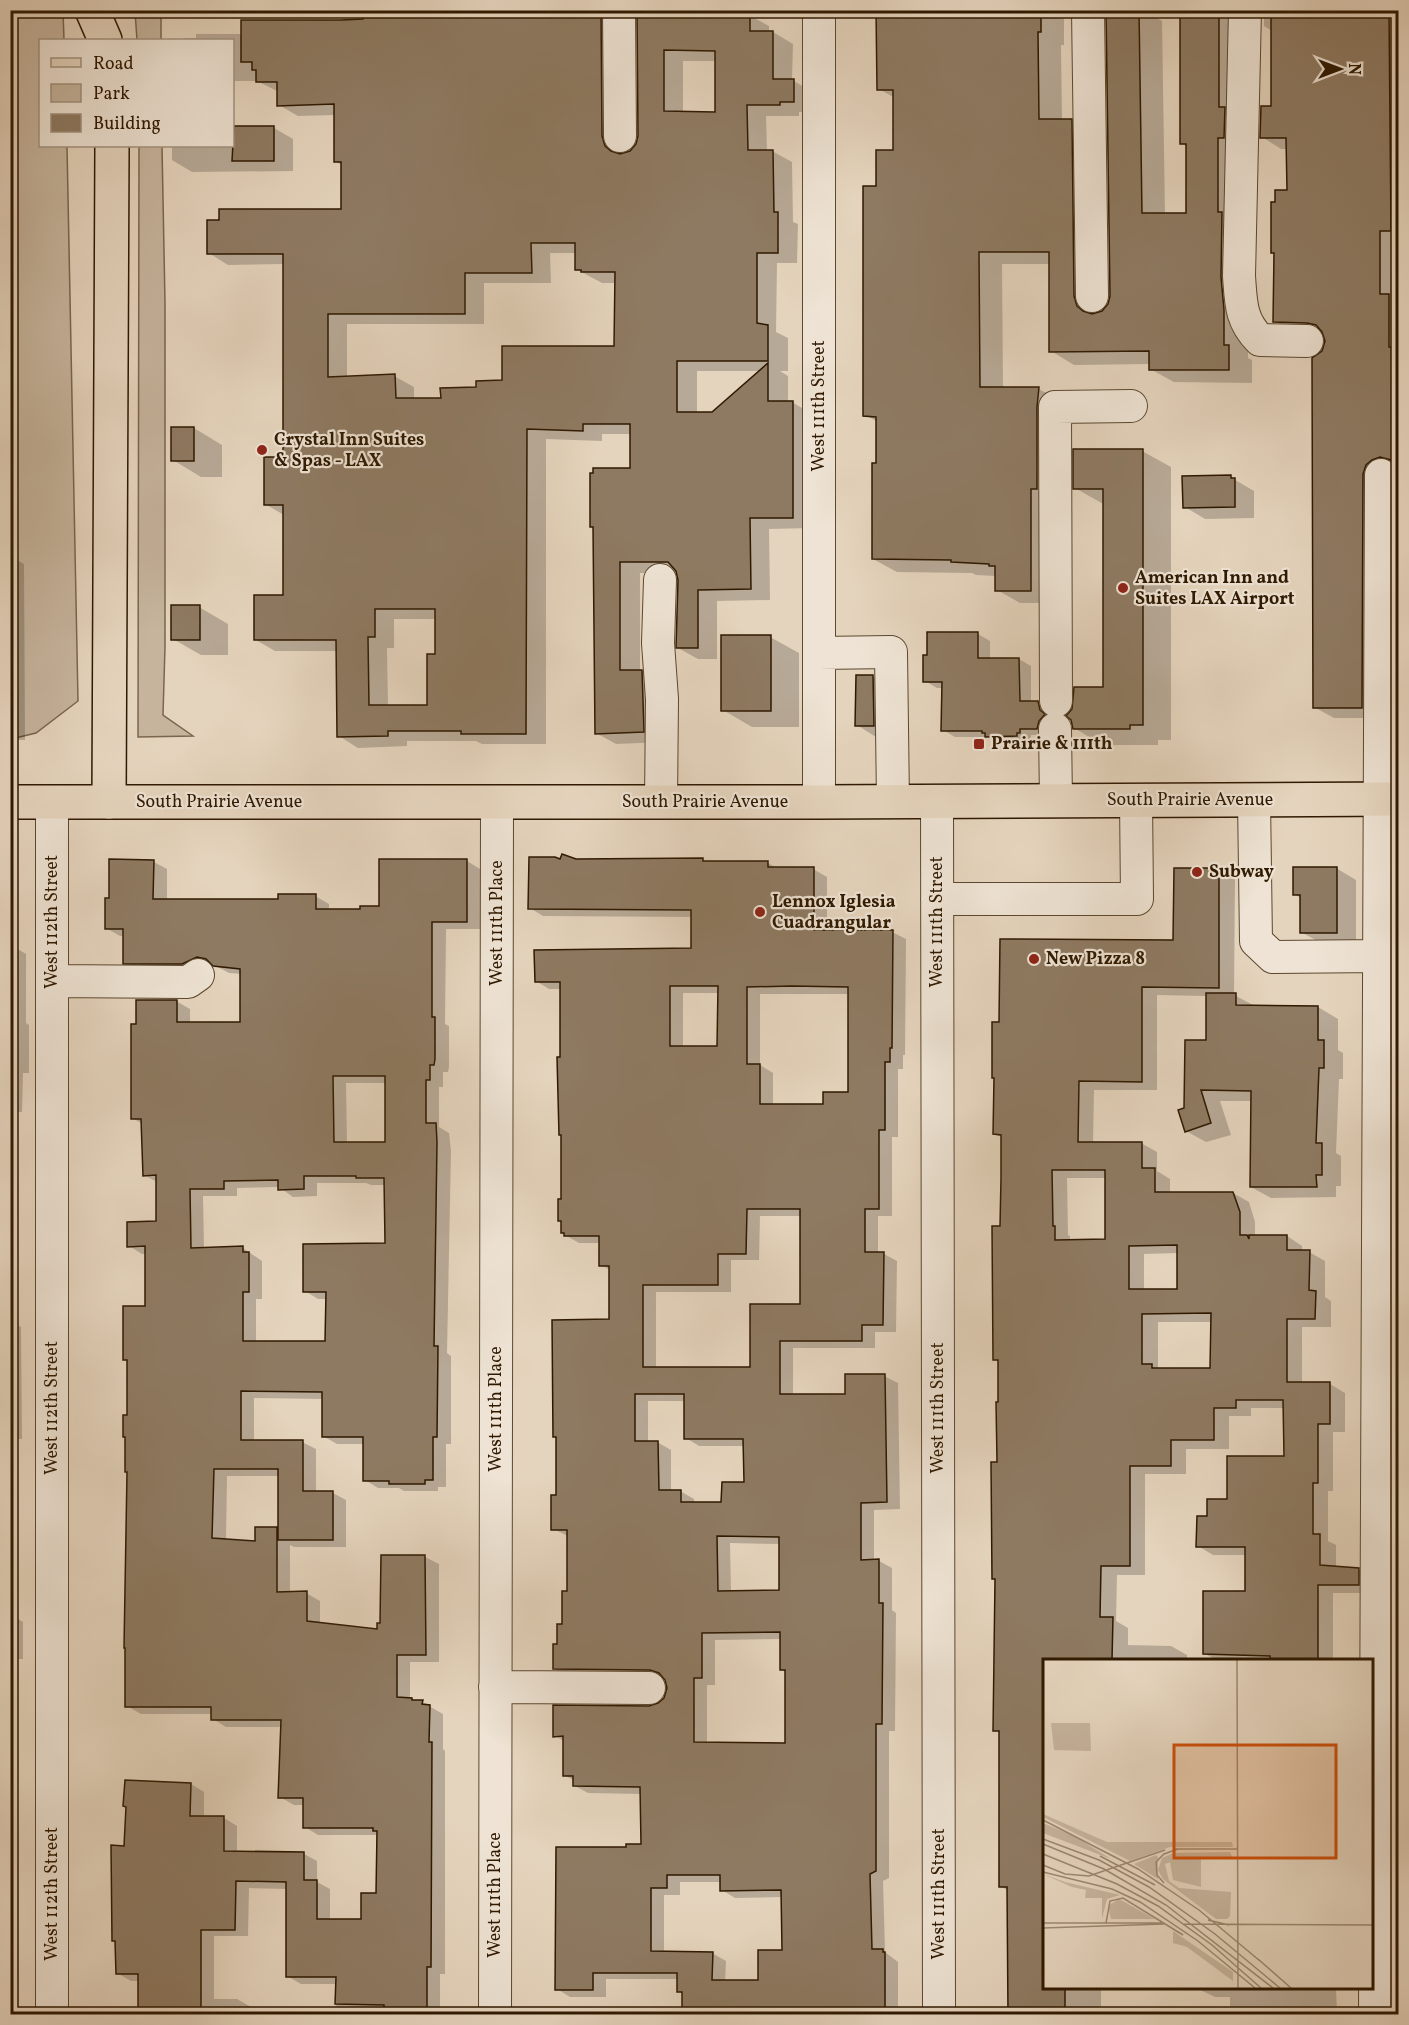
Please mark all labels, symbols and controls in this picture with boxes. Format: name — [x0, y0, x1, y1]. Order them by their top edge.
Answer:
legend — [39, 39, 234, 147]
north arrow — [1310, 39, 1370, 99]
text: Road — [93, 52, 134, 77]
text: N — [1342, 63, 1364, 75]
text: Park — [93, 82, 130, 107]
text: Building — [93, 112, 161, 137]
street label: West 111th Street — [807, 340, 832, 472]
place label: Crystal Inn Suites & Spas - LAX — [274, 428, 424, 474]
marker: Crystal Inn Suites & Spas - LAX — [255, 443, 269, 457]
place label: American Inn and Suites LAX Airport — [1135, 566, 1295, 612]
marker: American Inn and Suites LAX Airport — [1116, 581, 1130, 595]
place label: Prairie & 111th — [991, 732, 1113, 757]
marker: Prairie & 111th — [972, 737, 986, 751]
street label: South Prairie Avenue — [1107, 788, 1273, 813]
street label: South Prairie Avenue — [136, 790, 302, 815]
street label: South Prairie Avenue — [622, 790, 788, 815]
street label: West 112th Street — [40, 855, 65, 989]
street label: West 111th Street — [925, 856, 950, 988]
street label: West 111th Place — [485, 860, 510, 986]
place label: Subway — [1209, 860, 1274, 885]
marker: Subway — [1190, 865, 1204, 879]
place label: Lennox Iglesia Cuadrangular — [772, 890, 896, 936]
marker: Lennox Iglesia Cuadrangular — [753, 905, 767, 919]
place label: New Pizza 8 — [1046, 947, 1145, 972]
marker: New Pizza 8 — [1027, 952, 1041, 966]
street label: West 112th Street — [40, 1341, 65, 1475]
street label: West 111th Street — [926, 1342, 951, 1474]
street label: West 111th Place — [484, 1346, 509, 1472]
inset map — [1043, 1659, 1373, 1989]
street label: West 112th Street — [40, 1827, 65, 1961]
street label: West 111th Street — [927, 1828, 952, 1960]
street label: West 111th Place — [483, 1832, 508, 1958]

